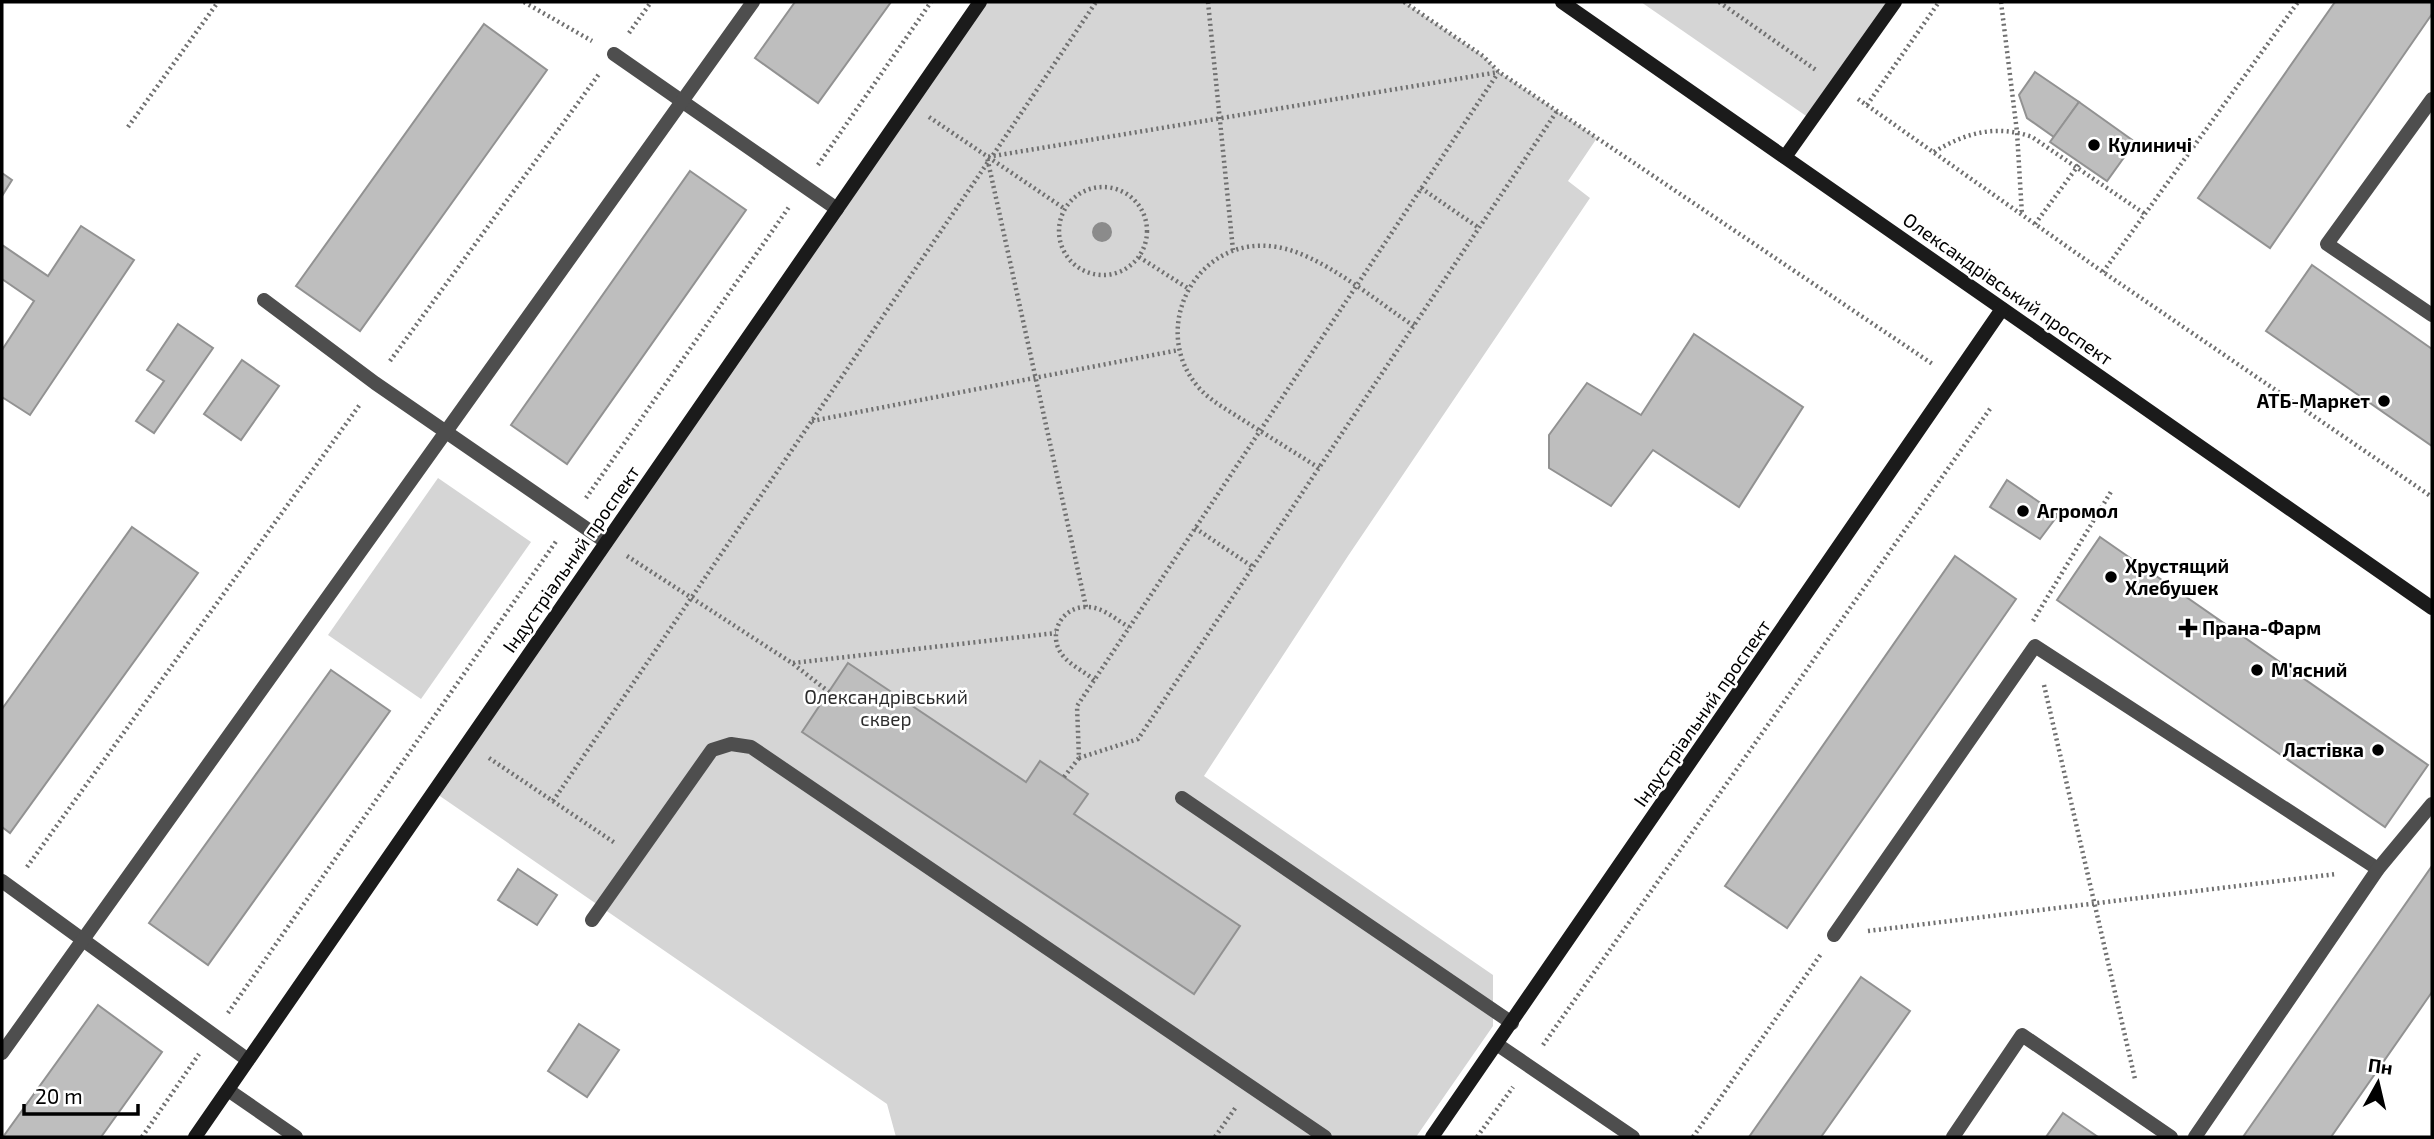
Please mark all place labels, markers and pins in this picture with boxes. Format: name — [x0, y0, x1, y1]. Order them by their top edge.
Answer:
place label: Кулиничі — [2108, 133, 2192, 156]
marker: Кулиничі — [2086, 137, 2102, 153]
place label: АТБ-Маркет — [2257, 389, 2370, 412]
marker: АТБ-Маркет — [2376, 393, 2392, 409]
place label: Агромол — [2037, 499, 2118, 522]
marker: Агромол — [2015, 503, 2031, 519]
place label: Хрустящий Хлебушек — [2125, 554, 2229, 599]
marker: Хрустящий Хлебушек — [2103, 569, 2119, 585]
place label: Прана-Фарм — [2202, 616, 2321, 639]
marker: Прана-Фарм — [2180, 620, 2196, 636]
place label: М'ясний — [2271, 658, 2347, 681]
marker: М'ясний — [2249, 662, 2265, 678]
place label: Ластівка — [2283, 738, 2364, 761]
marker: Ластівка — [2370, 742, 2386, 758]

